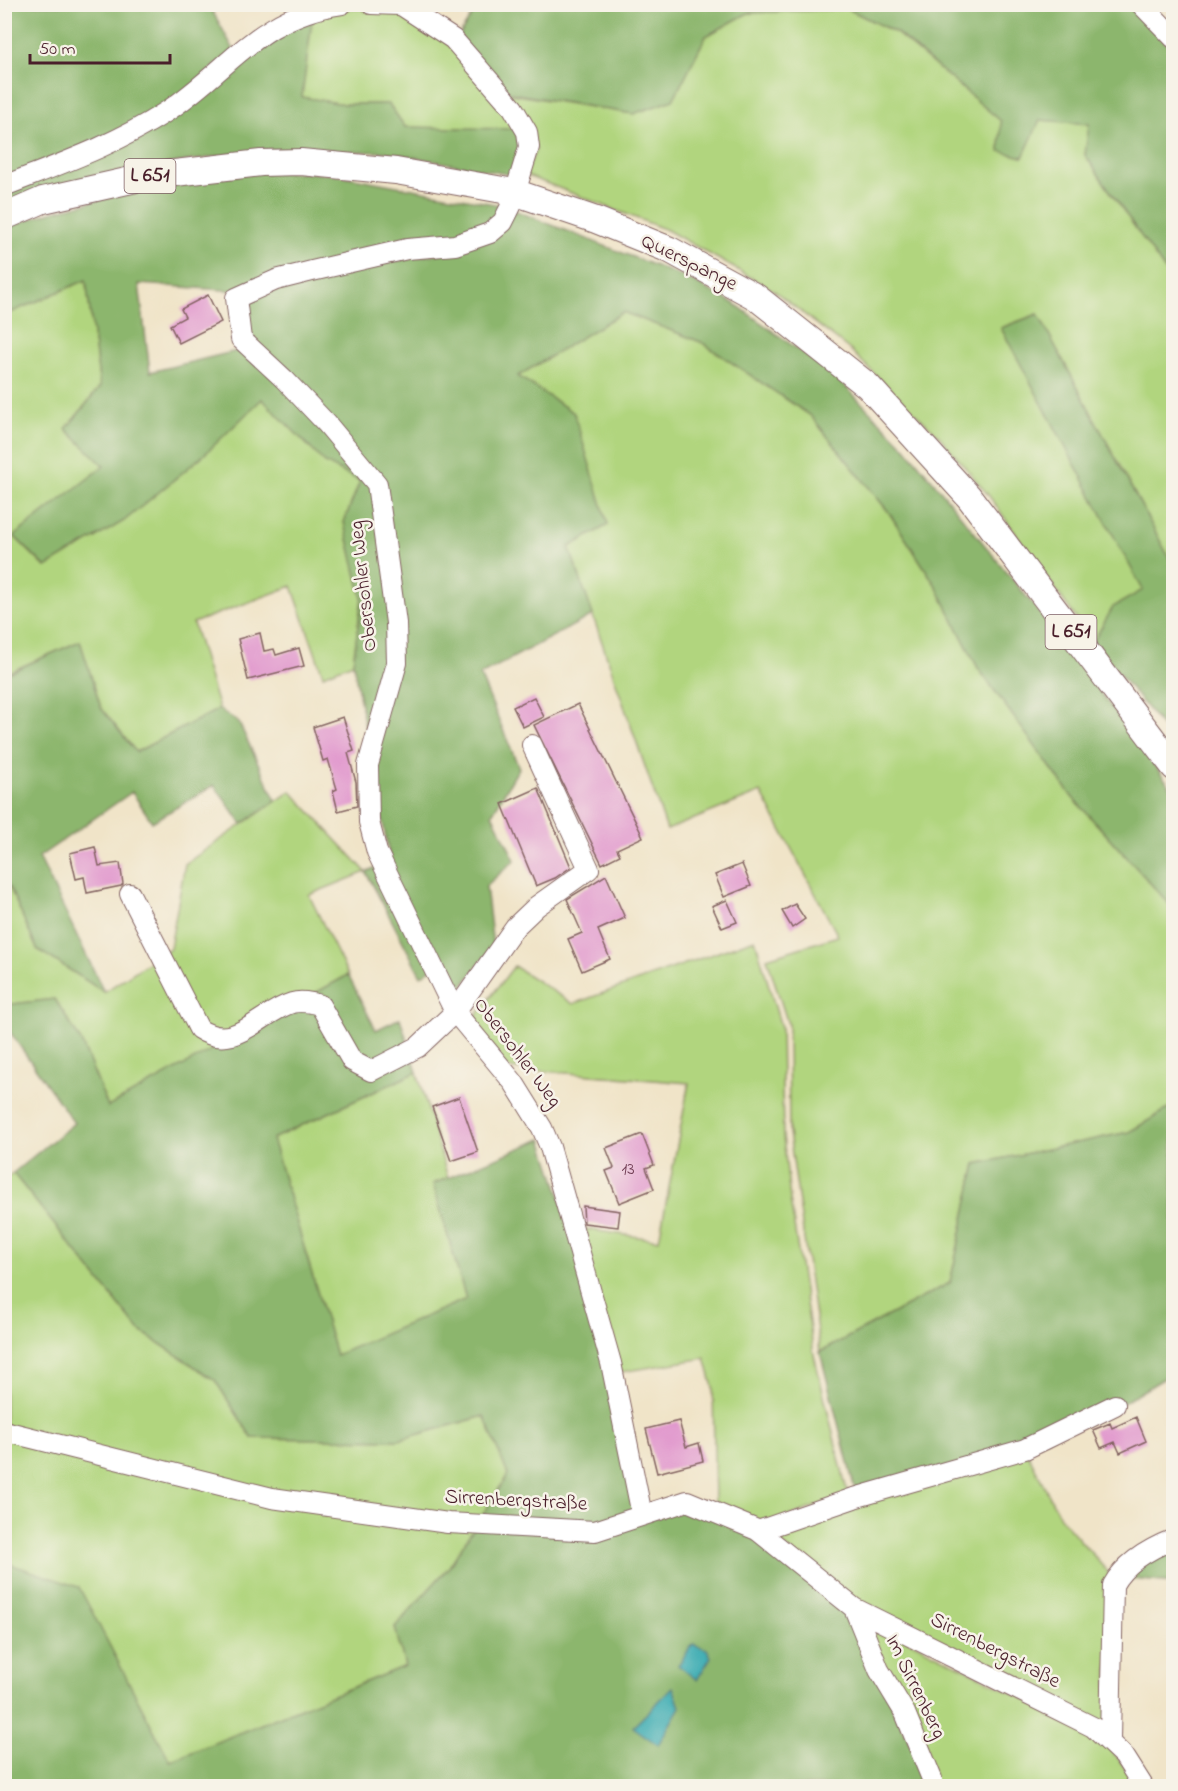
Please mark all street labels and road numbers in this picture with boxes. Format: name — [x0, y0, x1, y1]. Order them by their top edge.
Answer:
road number: L 651 — [124, 159, 176, 193]
street label: Querspange — [635, 227, 743, 301]
street label: Obersohler Weg — [342, 519, 388, 653]
road number: L 651 — [1046, 615, 1096, 649]
street label: Obersohler Weg — [464, 991, 569, 1116]
street label: Sirrenbergstraße — [444, 1482, 589, 1522]
street label: Sirrenbergstraße — [924, 1605, 1066, 1699]
street label: Im Sirrenberg — [875, 1630, 953, 1745]

